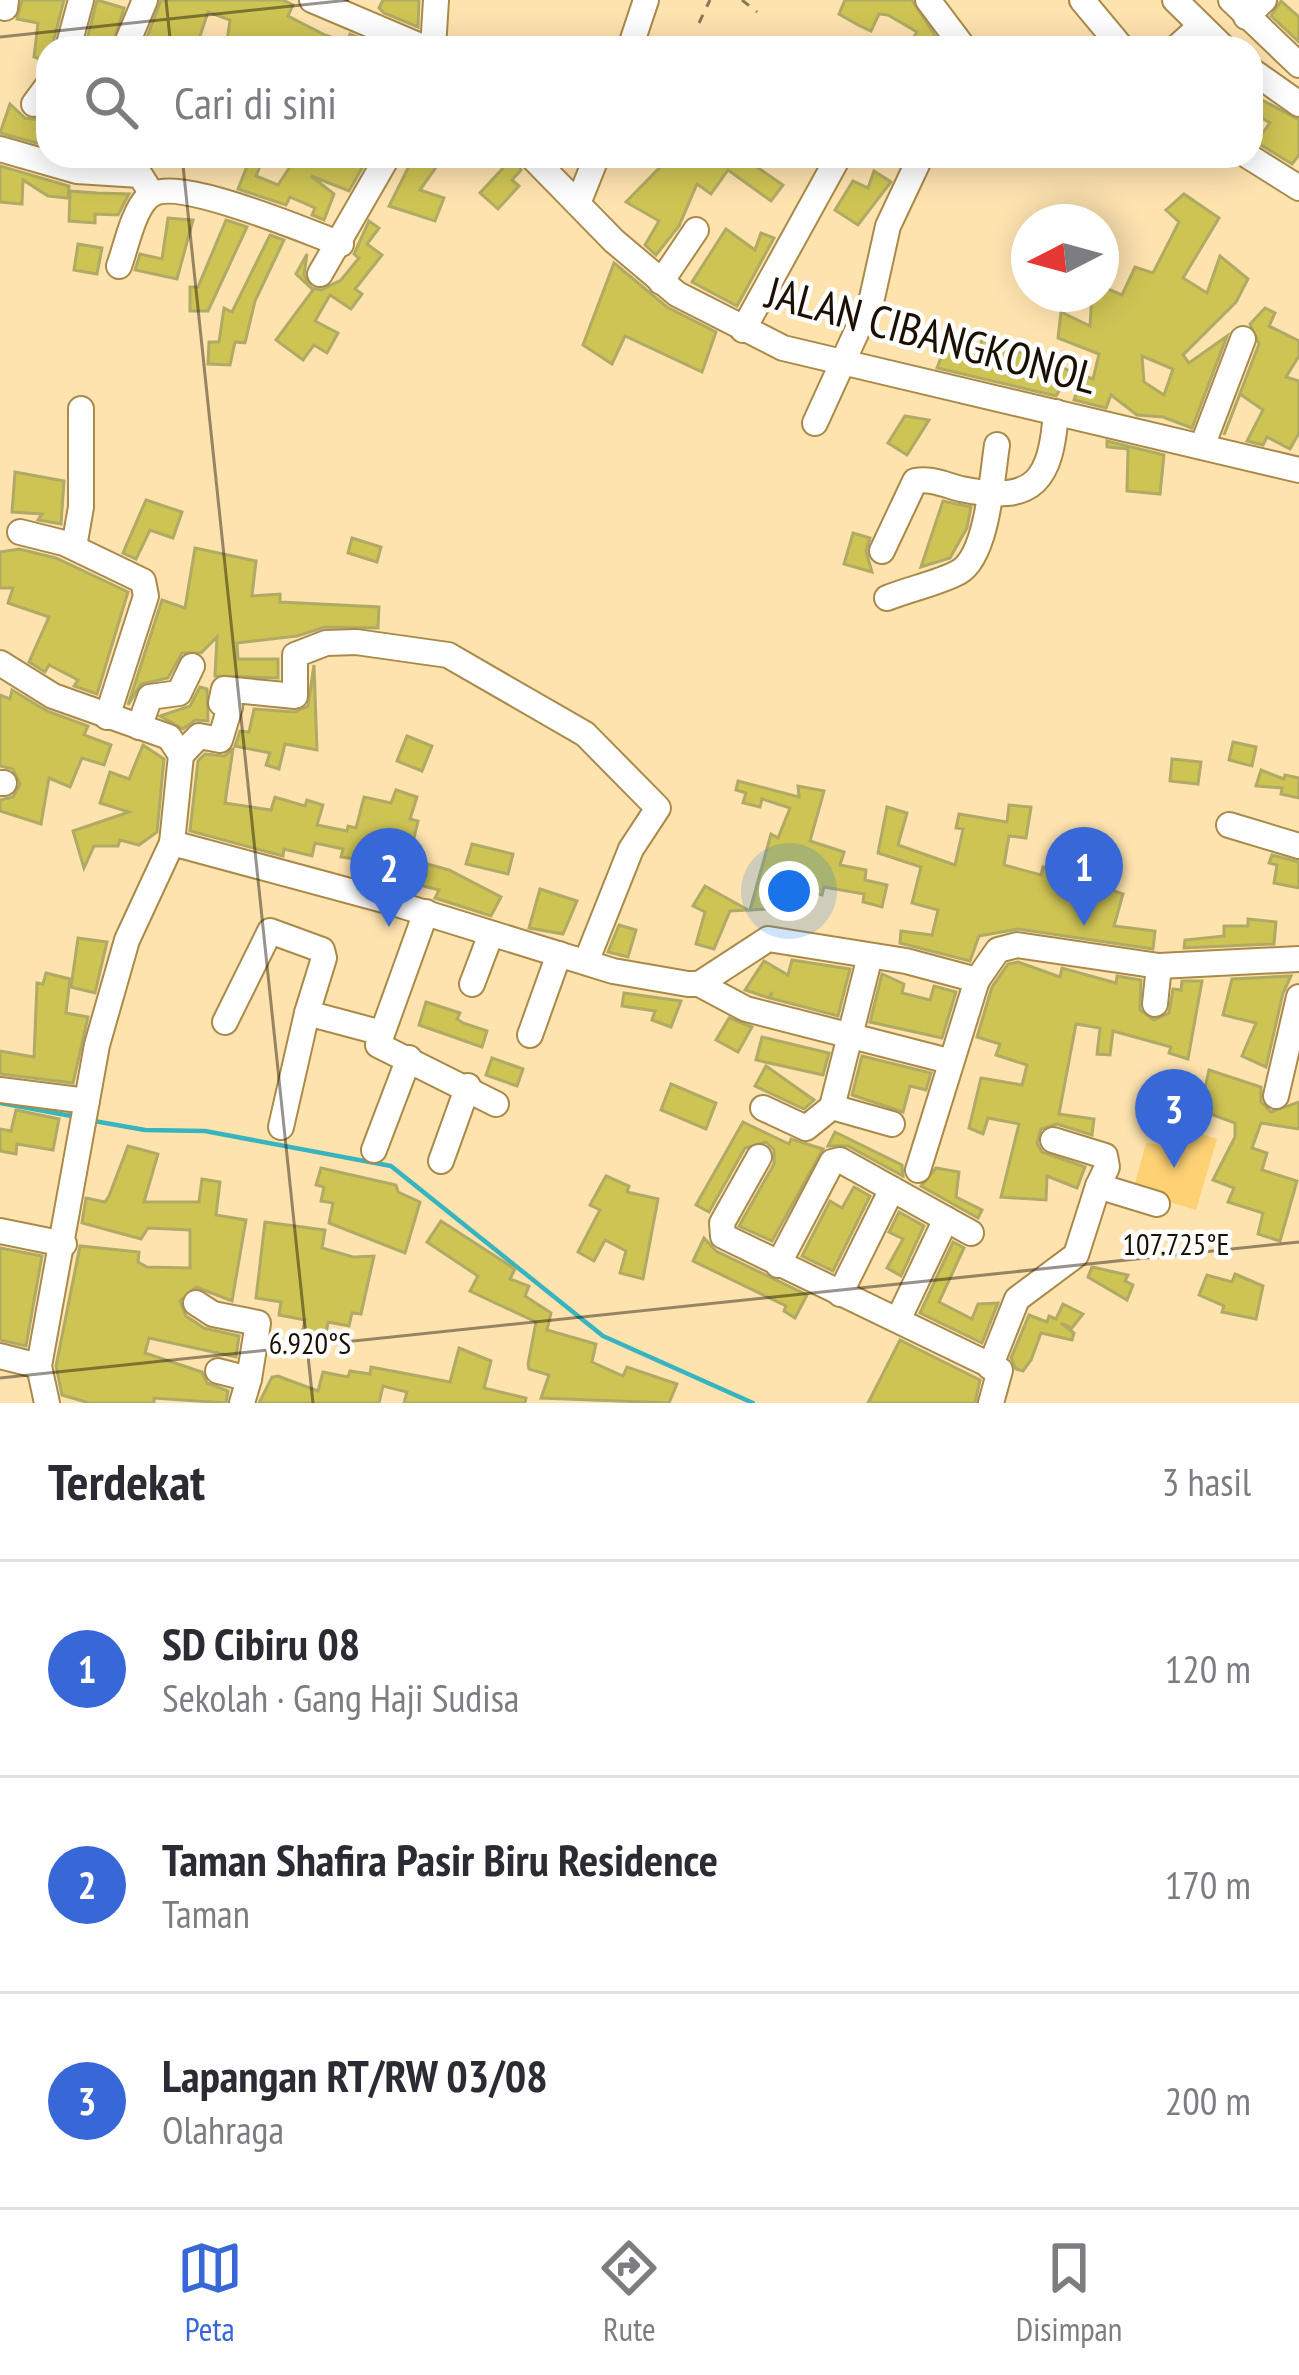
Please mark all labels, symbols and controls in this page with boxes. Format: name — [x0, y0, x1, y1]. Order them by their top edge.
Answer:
search box — [36, 36, 1263, 168]
icon: search — [78, 69, 144, 135]
text: Cari di sini — [174, 73, 337, 131]
north arrow — [1011, 204, 1119, 312]
street label: JALAN CIBANGKONOL — [759, 262, 1104, 406]
pin: 1 — [1045, 827, 1123, 926]
pin: 2 — [350, 828, 428, 927]
your location — [759, 861, 819, 921]
pin: 3 — [1135, 1069, 1213, 1168]
text: 107.725°E — [1123, 1224, 1229, 1263]
text: 6.920°S — [269, 1323, 351, 1362]
text: Terdekat — [48, 1448, 205, 1514]
text: 3 hasil — [1162, 1456, 1251, 1507]
text: SD Cibiru 08 — [162, 1614, 360, 1672]
text: 1 — [78, 1643, 96, 1694]
text: 120 m — [1165, 1643, 1251, 1694]
text: Sekolah · Gang Haji Sudisa — [162, 1672, 519, 1723]
text: Taman Shafira Pasir Biru Residence — [162, 1830, 718, 1888]
text: 2 — [78, 1859, 96, 1910]
text: 170 m — [1165, 1859, 1251, 1910]
text: Taman — [162, 1888, 250, 1939]
text: Lapangan RT/RW 03/08 — [162, 2046, 548, 2104]
text: 3 — [78, 2075, 96, 2126]
text: 200 m — [1165, 2075, 1251, 2126]
text: Olahraga — [162, 2104, 284, 2155]
tab: Peta — [177, 2235, 243, 2350]
tab: Rute — [596, 2235, 662, 2350]
tab: Disimpan — [1016, 2235, 1122, 2350]

